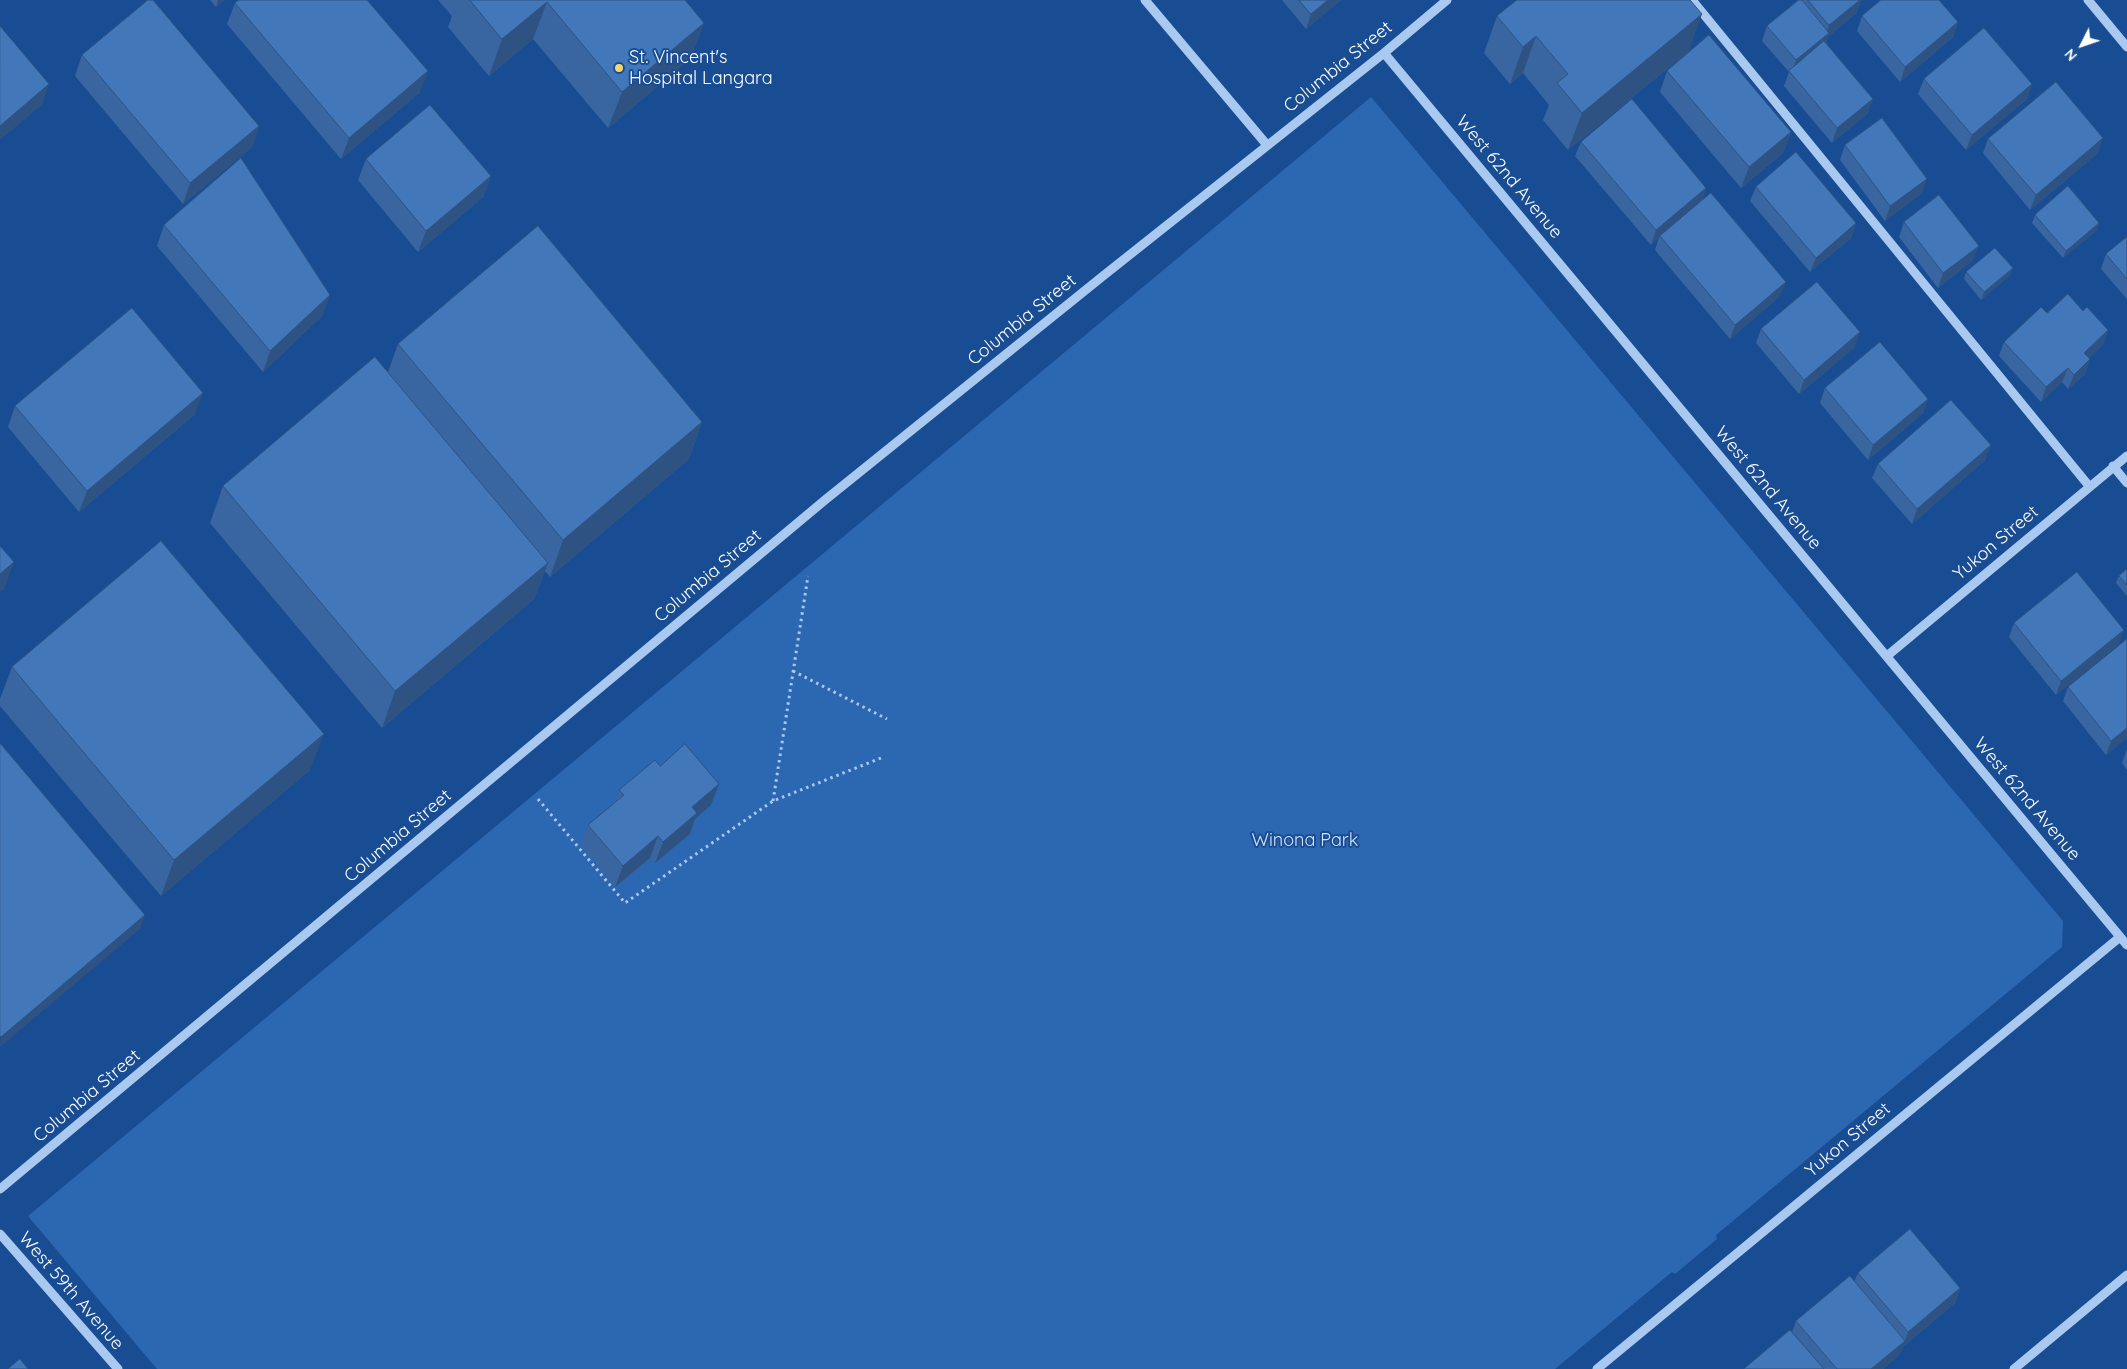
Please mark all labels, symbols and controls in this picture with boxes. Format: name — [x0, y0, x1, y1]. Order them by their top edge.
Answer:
street label: Columbia Street — [1279, 17, 1397, 117]
north arrow — [2057, 20, 2107, 70]
text: N — [2061, 45, 2081, 65]
place label: St. Vincent's Hospital Langara — [629, 47, 773, 90]
marker: St. Vincent's Hospital Langara — [613, 62, 625, 74]
street label: West 62nd Avenue — [1451, 111, 1567, 243]
street label: Columbia Street — [963, 270, 1081, 370]
street label: West 62nd Avenue — [1710, 422, 1826, 554]
street label: Yukon Street — [1949, 501, 2043, 585]
street label: Columbia Street — [650, 525, 766, 627]
street label: West 62nd Avenue — [1969, 733, 2085, 865]
street label: Columbia Street — [340, 785, 456, 887]
park label: Winona Park — [1252, 830, 1358, 852]
street label: Columbia Street — [29, 1045, 145, 1147]
street label: Yukon Street — [1801, 1098, 1895, 1182]
street label: West 59th Avenue — [14, 1228, 128, 1354]

